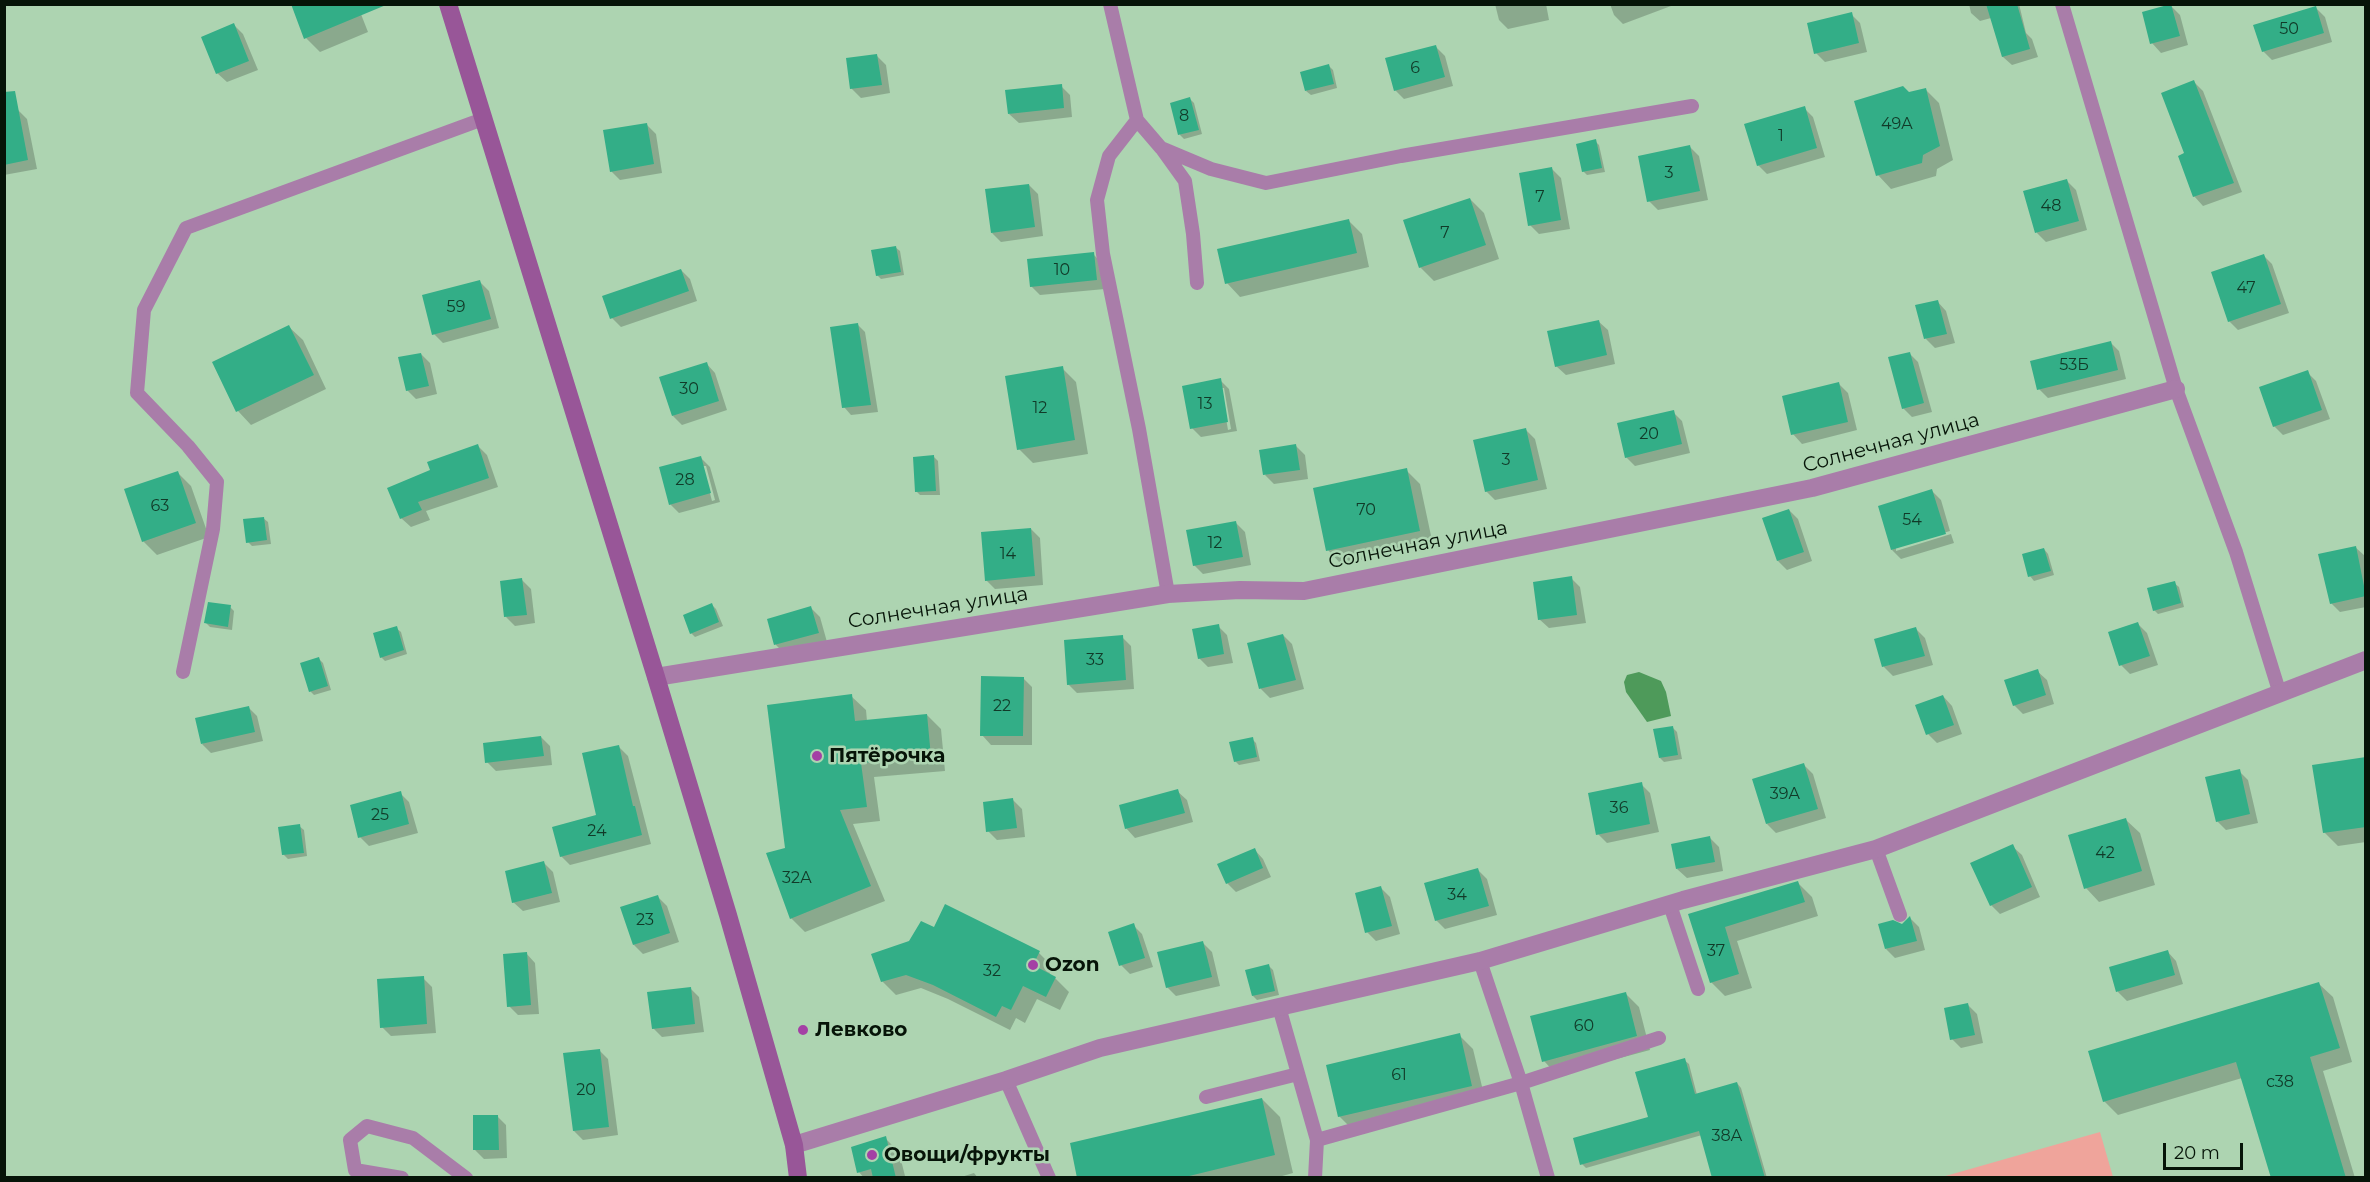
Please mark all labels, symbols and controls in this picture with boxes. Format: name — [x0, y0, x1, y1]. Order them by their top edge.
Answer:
house number: 50 — [2279, 19, 2299, 39]
house number: 6 — [1410, 58, 1420, 78]
house number: 8 — [1179, 106, 1189, 126]
house number: 49А — [1881, 114, 1913, 134]
house number: 1 — [1778, 126, 1784, 146]
house number: 3 — [1664, 163, 1674, 183]
house number: 7 — [1535, 187, 1545, 207]
house number: 48 — [2041, 196, 2061, 216]
house number: 7 — [1440, 223, 1450, 243]
house number: 10 — [1054, 260, 1070, 280]
house number: 47 — [2236, 278, 2256, 298]
house number: 59 — [447, 297, 465, 317]
house number: 53Б — [2059, 355, 2089, 375]
house number: 30 — [679, 379, 699, 399]
house number: 13 — [1198, 394, 1212, 414]
house number: 12 — [1033, 398, 1047, 418]
street label: Солнечная улица — [1800, 408, 1982, 478]
house number: 20 — [1639, 424, 1659, 444]
house number: 3 — [1501, 450, 1511, 470]
house number: 28 — [675, 470, 695, 490]
house number: 63 — [151, 496, 169, 516]
house number: 70 — [1356, 500, 1376, 520]
house number: 54 — [1902, 510, 1922, 530]
street label: Солнечная улица — [1326, 516, 1510, 574]
house number: 12 — [1208, 533, 1222, 553]
house number: 14 — [1000, 544, 1016, 564]
street label: Солнечная улица — [846, 582, 1030, 634]
house number: 33 — [1086, 650, 1104, 670]
house number: 22 — [993, 696, 1011, 716]
place label: Пятёрочка — [829, 744, 945, 768]
marker: Пятёрочка — [810, 749, 824, 763]
house number: 39А — [1770, 784, 1800, 804]
house number: 36 — [1610, 798, 1628, 818]
house number: 25 — [371, 805, 389, 825]
house number: 24 — [587, 821, 607, 841]
house number: 42 — [2095, 843, 2115, 863]
house number: 32А — [782, 868, 812, 888]
house number: 34 — [1447, 885, 1467, 905]
house number: 23 — [636, 910, 654, 930]
house number: 37 — [1707, 941, 1725, 961]
place label: Ozon — [1045, 953, 1100, 977]
marker: Ozon — [1026, 958, 1040, 972]
house number: 32 — [983, 961, 1001, 981]
house number: 60 — [1574, 1016, 1594, 1036]
place label: Левково — [815, 1018, 907, 1042]
marker: Левково — [796, 1023, 810, 1037]
house number: 61 — [1391, 1065, 1407, 1085]
house number: с38 — [2266, 1072, 2294, 1092]
house number: 20 — [576, 1080, 596, 1100]
house number: 38А — [1711, 1126, 1743, 1146]
scale bar — [2166, 1131, 2246, 1169]
text: 20 m — [2174, 1142, 2220, 1164]
place label: Овощи/фрукты — [884, 1143, 1050, 1167]
marker: Овощи/фрукты — [865, 1148, 879, 1162]

